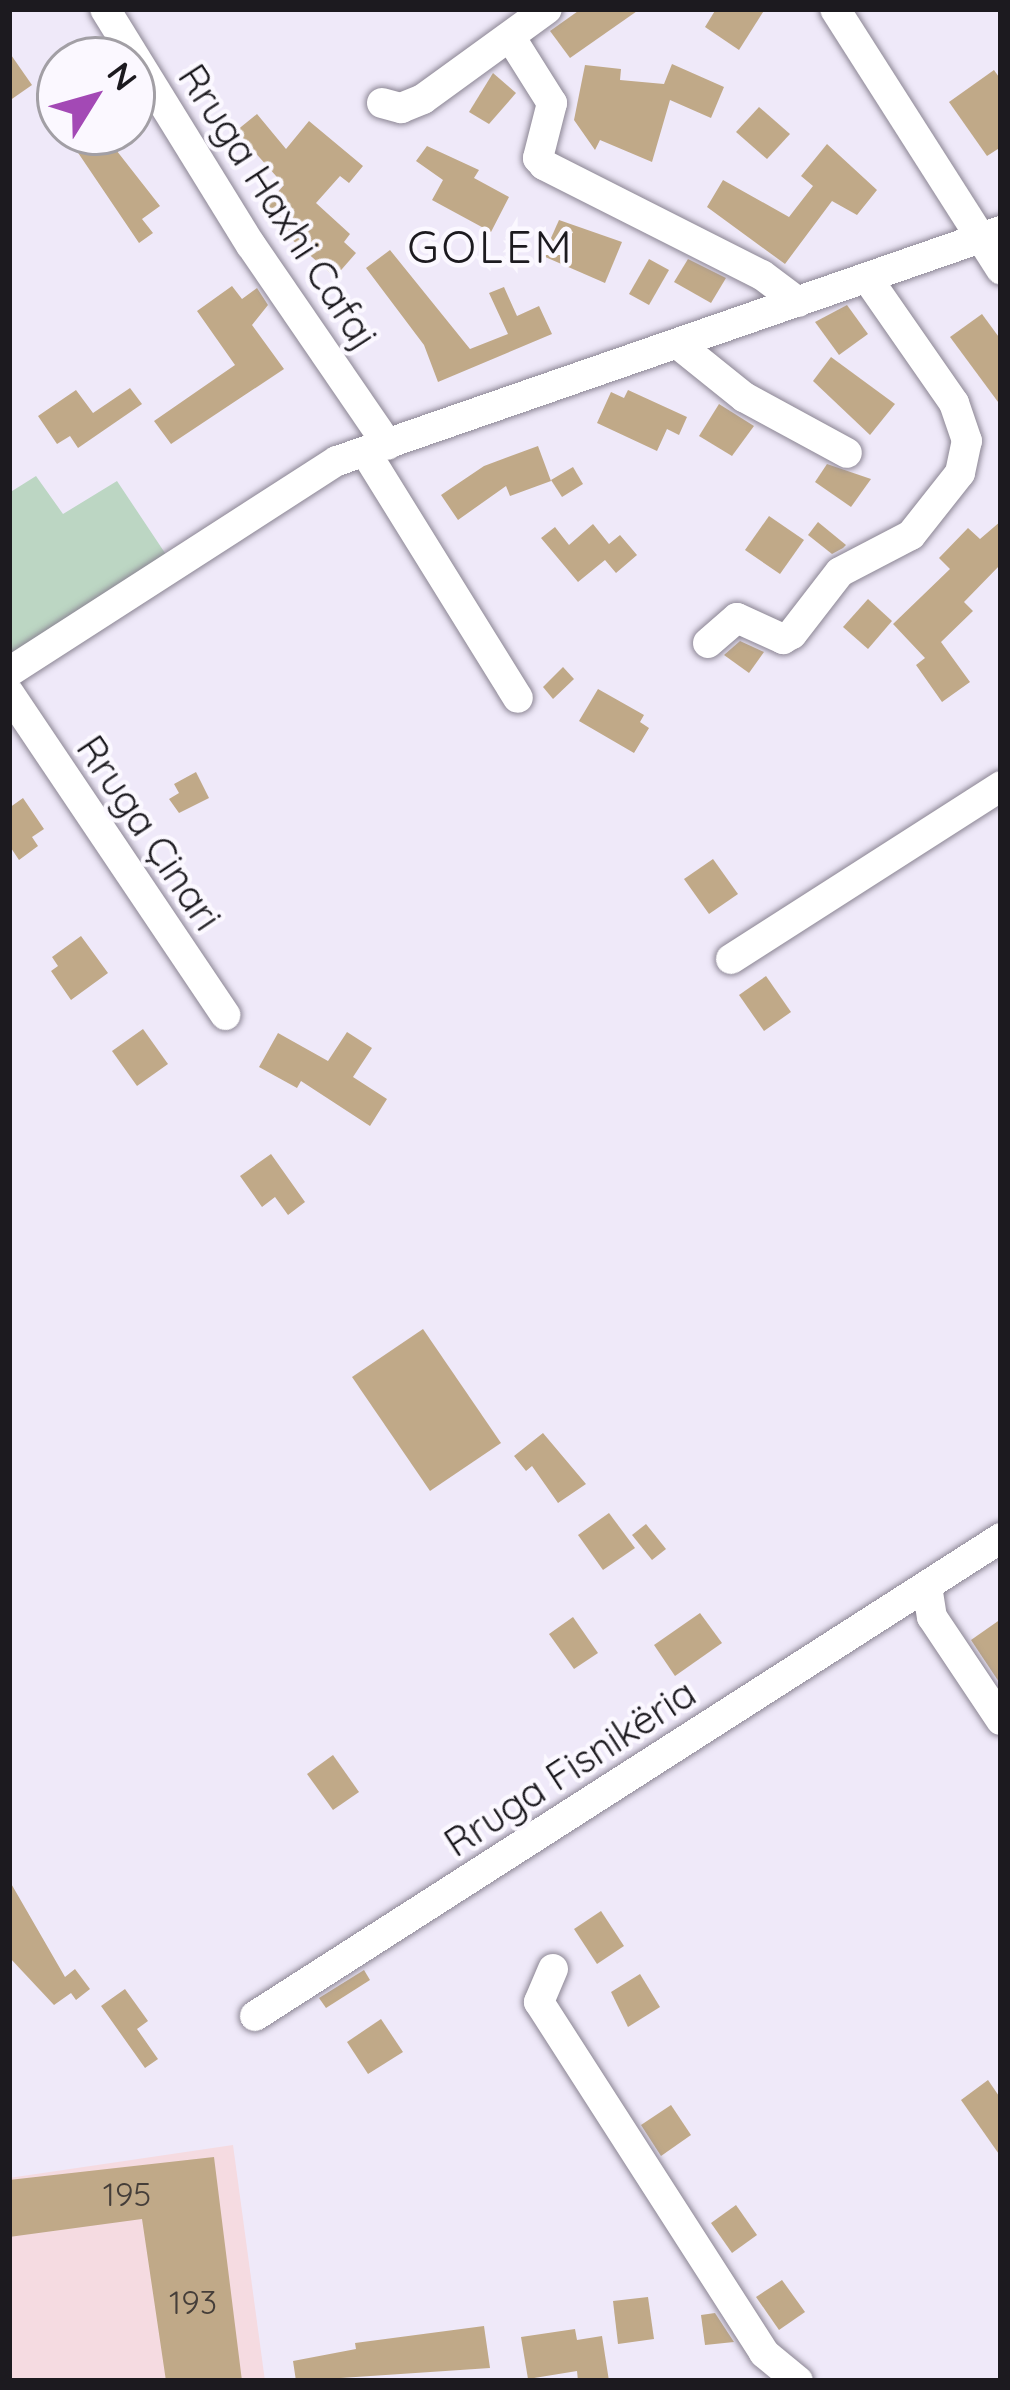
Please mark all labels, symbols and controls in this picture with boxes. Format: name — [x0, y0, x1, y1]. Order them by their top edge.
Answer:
north arrow — [36, 36, 156, 156]
text: N — [99, 54, 146, 98]
street label: Rruga Haxhi Cafaj — [168, 56, 388, 358]
district label: GOLEM — [407, 220, 575, 274]
street label: Rruga Çinari — [67, 727, 231, 939]
street label: Rruga Fisnikëria — [436, 1669, 704, 1867]
house number: 195 — [103, 2174, 151, 2214]
house number: 193 — [169, 2282, 217, 2322]

